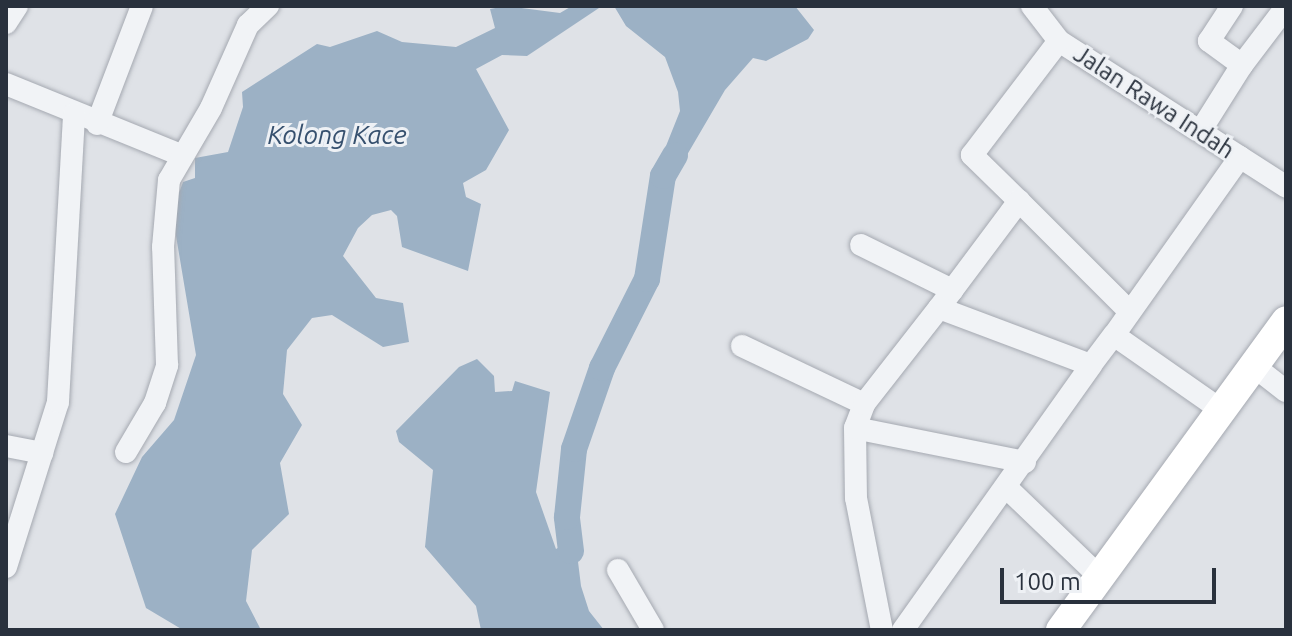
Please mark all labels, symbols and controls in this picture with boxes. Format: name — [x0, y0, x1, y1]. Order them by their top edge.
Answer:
street label: Jalan Rawa Indah — [1068, 39, 1240, 165]
water label: Kolong Kace — [267, 119, 407, 151]
scale bar — [1004, 552, 1220, 602]
text: 100 m — [1014, 568, 1081, 595]

